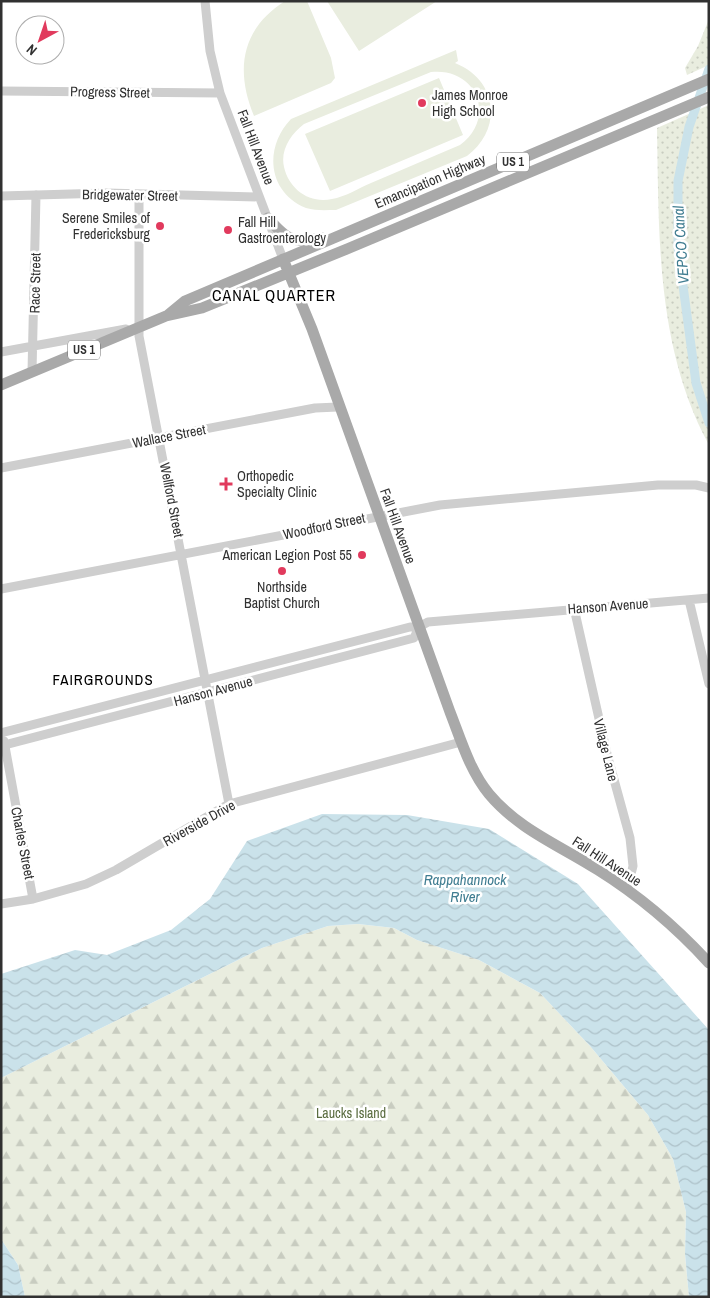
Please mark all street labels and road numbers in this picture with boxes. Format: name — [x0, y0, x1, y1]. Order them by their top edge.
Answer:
street label: Progress Street — [70, 82, 150, 102]
street label: Fall Hill Avenue — [233, 107, 279, 187]
street label: Emancipation Highway — [372, 149, 488, 212]
road number: US 1 — [497, 152, 529, 172]
street label: Bridgewater Street — [82, 185, 178, 205]
street label: Race Street — [25, 253, 45, 313]
road number: US 1 — [68, 340, 100, 360]
street label: Wallace Street — [131, 420, 207, 452]
street label: Wellford Street — [156, 461, 188, 539]
street label: Fall Hill Avenue — [376, 486, 420, 566]
street label: Woodford Street — [281, 509, 367, 543]
street label: Hanson Avenue — [567, 594, 649, 618]
street label: Hanson Avenue — [172, 672, 254, 710]
street label: Village Lane — [590, 717, 622, 783]
street label: Riverside Drive — [160, 796, 238, 850]
street label: Charles Street — [7, 805, 39, 881]
street label: Fall Hill Avenue — [569, 832, 645, 890]

